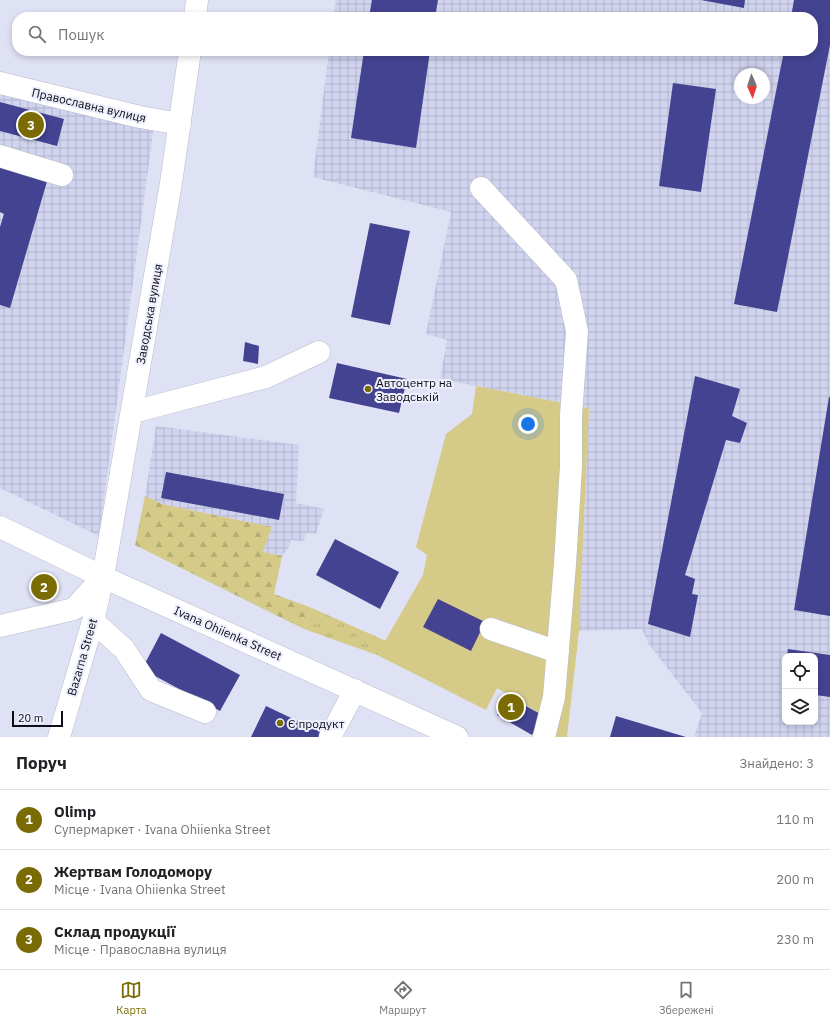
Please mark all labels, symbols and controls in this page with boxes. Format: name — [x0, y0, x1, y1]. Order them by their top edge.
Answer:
search box — [12, 12, 818, 56]
icon: search — [26, 23, 48, 45]
text: Пошук — [58, 25, 105, 44]
north arrow — [734, 68, 770, 104]
street label: Православна вулиця — [30, 85, 148, 125]
pin: 3 — [18, 110, 44, 140]
street label: Заводська вулиця — [133, 263, 165, 365]
place label: Автоцентр на Заводській — [376, 375, 453, 404]
marker: Автоцентр на Заводській — [363, 384, 373, 394]
your location — [518, 414, 538, 434]
pin: 2 — [31, 572, 57, 602]
street label: Ivana Ohiienka Street — [172, 603, 284, 663]
street label: Bazarna Street — [64, 617, 100, 697]
map controls — [782, 653, 818, 725]
button: locate — [782, 653, 818, 689]
button: layers — [782, 689, 818, 725]
pin: 1 — [498, 692, 524, 722]
scale bar — [12, 709, 63, 728]
text: 20 m — [18, 711, 43, 725]
place label: Є продукт — [288, 716, 345, 731]
marker: Є продукт — [275, 718, 285, 728]
text: Поруч — [16, 752, 67, 774]
text: Знайдено: 3 — [740, 755, 814, 772]
text: Olimp — [54, 802, 96, 821]
text: 1 — [25, 811, 33, 828]
text: 110 m — [776, 811, 814, 828]
text: Супермаркет · Ivana Ohiienka Street — [54, 821, 271, 838]
text: Жертвам Голодомору — [54, 862, 212, 881]
text: 2 — [25, 871, 33, 888]
text: 200 m — [776, 871, 814, 888]
text: Місце · Ivana Ohiienka Street — [54, 881, 226, 898]
text: Склад продукції — [54, 922, 175, 941]
text: 3 — [25, 931, 33, 948]
text: 230 m — [776, 931, 814, 948]
text: Місце · Православна вулиця — [54, 941, 227, 958]
tab: Карта — [116, 979, 147, 1017]
tab: Маршрут — [379, 979, 426, 1017]
tab: Збережені — [659, 979, 714, 1017]

